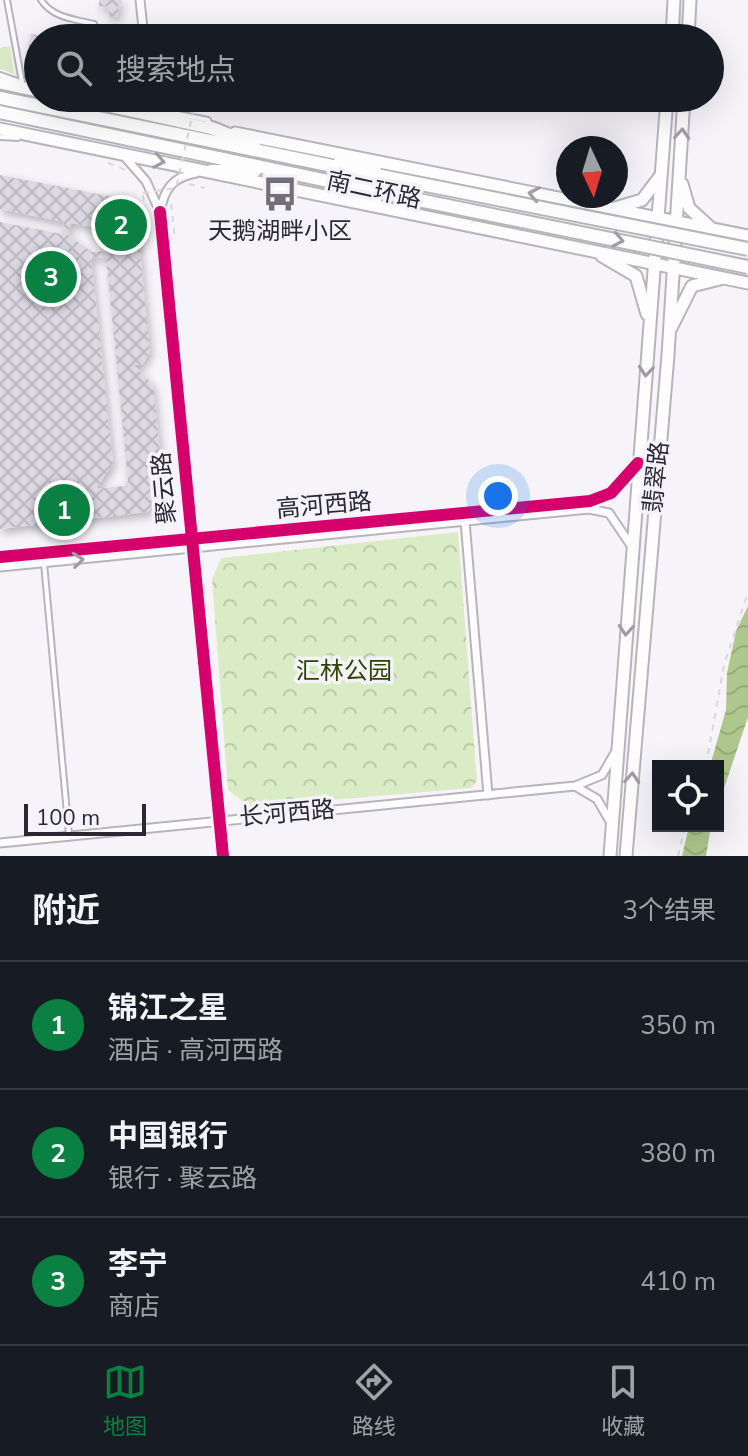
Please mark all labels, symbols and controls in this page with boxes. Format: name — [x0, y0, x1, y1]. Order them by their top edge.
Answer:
search box — [24, 24, 724, 112]
icon: search — [52, 46, 96, 90]
text: 搜索地点 — [116, 50, 236, 91]
one-way arrow — [673, 127, 690, 140]
north arrow — [556, 136, 628, 208]
one-way arrow — [152, 152, 166, 169]
street label: 南二环路 — [324, 164, 424, 216]
bus stop icon: 天鹅湖畔小区 — [261, 175, 299, 213]
one-way arrow — [527, 187, 541, 204]
pin: 2 — [95, 195, 147, 255]
place label: 天鹅湖畔小区 — [208, 215, 352, 247]
one-way arrow — [611, 230, 625, 247]
pin: 3 — [25, 247, 77, 307]
one-way arrow — [637, 365, 654, 378]
street label: 翡翠路 — [636, 440, 676, 514]
street label: 聚云路 — [145, 451, 183, 525]
your location — [478, 476, 518, 516]
pin: 1 — [38, 480, 90, 540]
street label: 高河西路 — [275, 485, 373, 525]
one-way arrow — [72, 552, 85, 569]
one-way arrow — [618, 624, 635, 637]
park label: 汇林公园 — [296, 655, 392, 687]
map controls — [652, 760, 724, 832]
button: locate — [652, 760, 724, 832]
one-way arrow — [623, 771, 640, 784]
street label: 长河西路 — [238, 793, 336, 833]
scale bar — [24, 800, 146, 836]
text: 100 m — [36, 803, 100, 833]
text: 附近 — [32, 888, 100, 934]
text: 3个结果 — [622, 893, 716, 928]
text: 锦江之星 — [108, 988, 228, 1029]
text: 1 — [50, 1008, 66, 1043]
text: 350 m — [640, 1008, 716, 1043]
text: 酒店 · 高河西路 — [108, 1033, 283, 1068]
text: 中国银行 — [108, 1116, 228, 1157]
text: 2 — [50, 1136, 66, 1171]
text: 380 m — [640, 1136, 716, 1171]
text: 银行 · 聚云路 — [108, 1161, 257, 1196]
text: 李宁 — [108, 1244, 168, 1285]
text: 3 — [50, 1264, 66, 1299]
text: 410 m — [640, 1264, 716, 1299]
text: 商店 — [108, 1289, 160, 1324]
tab: 地图 — [103, 1360, 147, 1442]
tab: 路线 — [352, 1360, 396, 1442]
tab: 收藏 — [601, 1360, 645, 1442]

